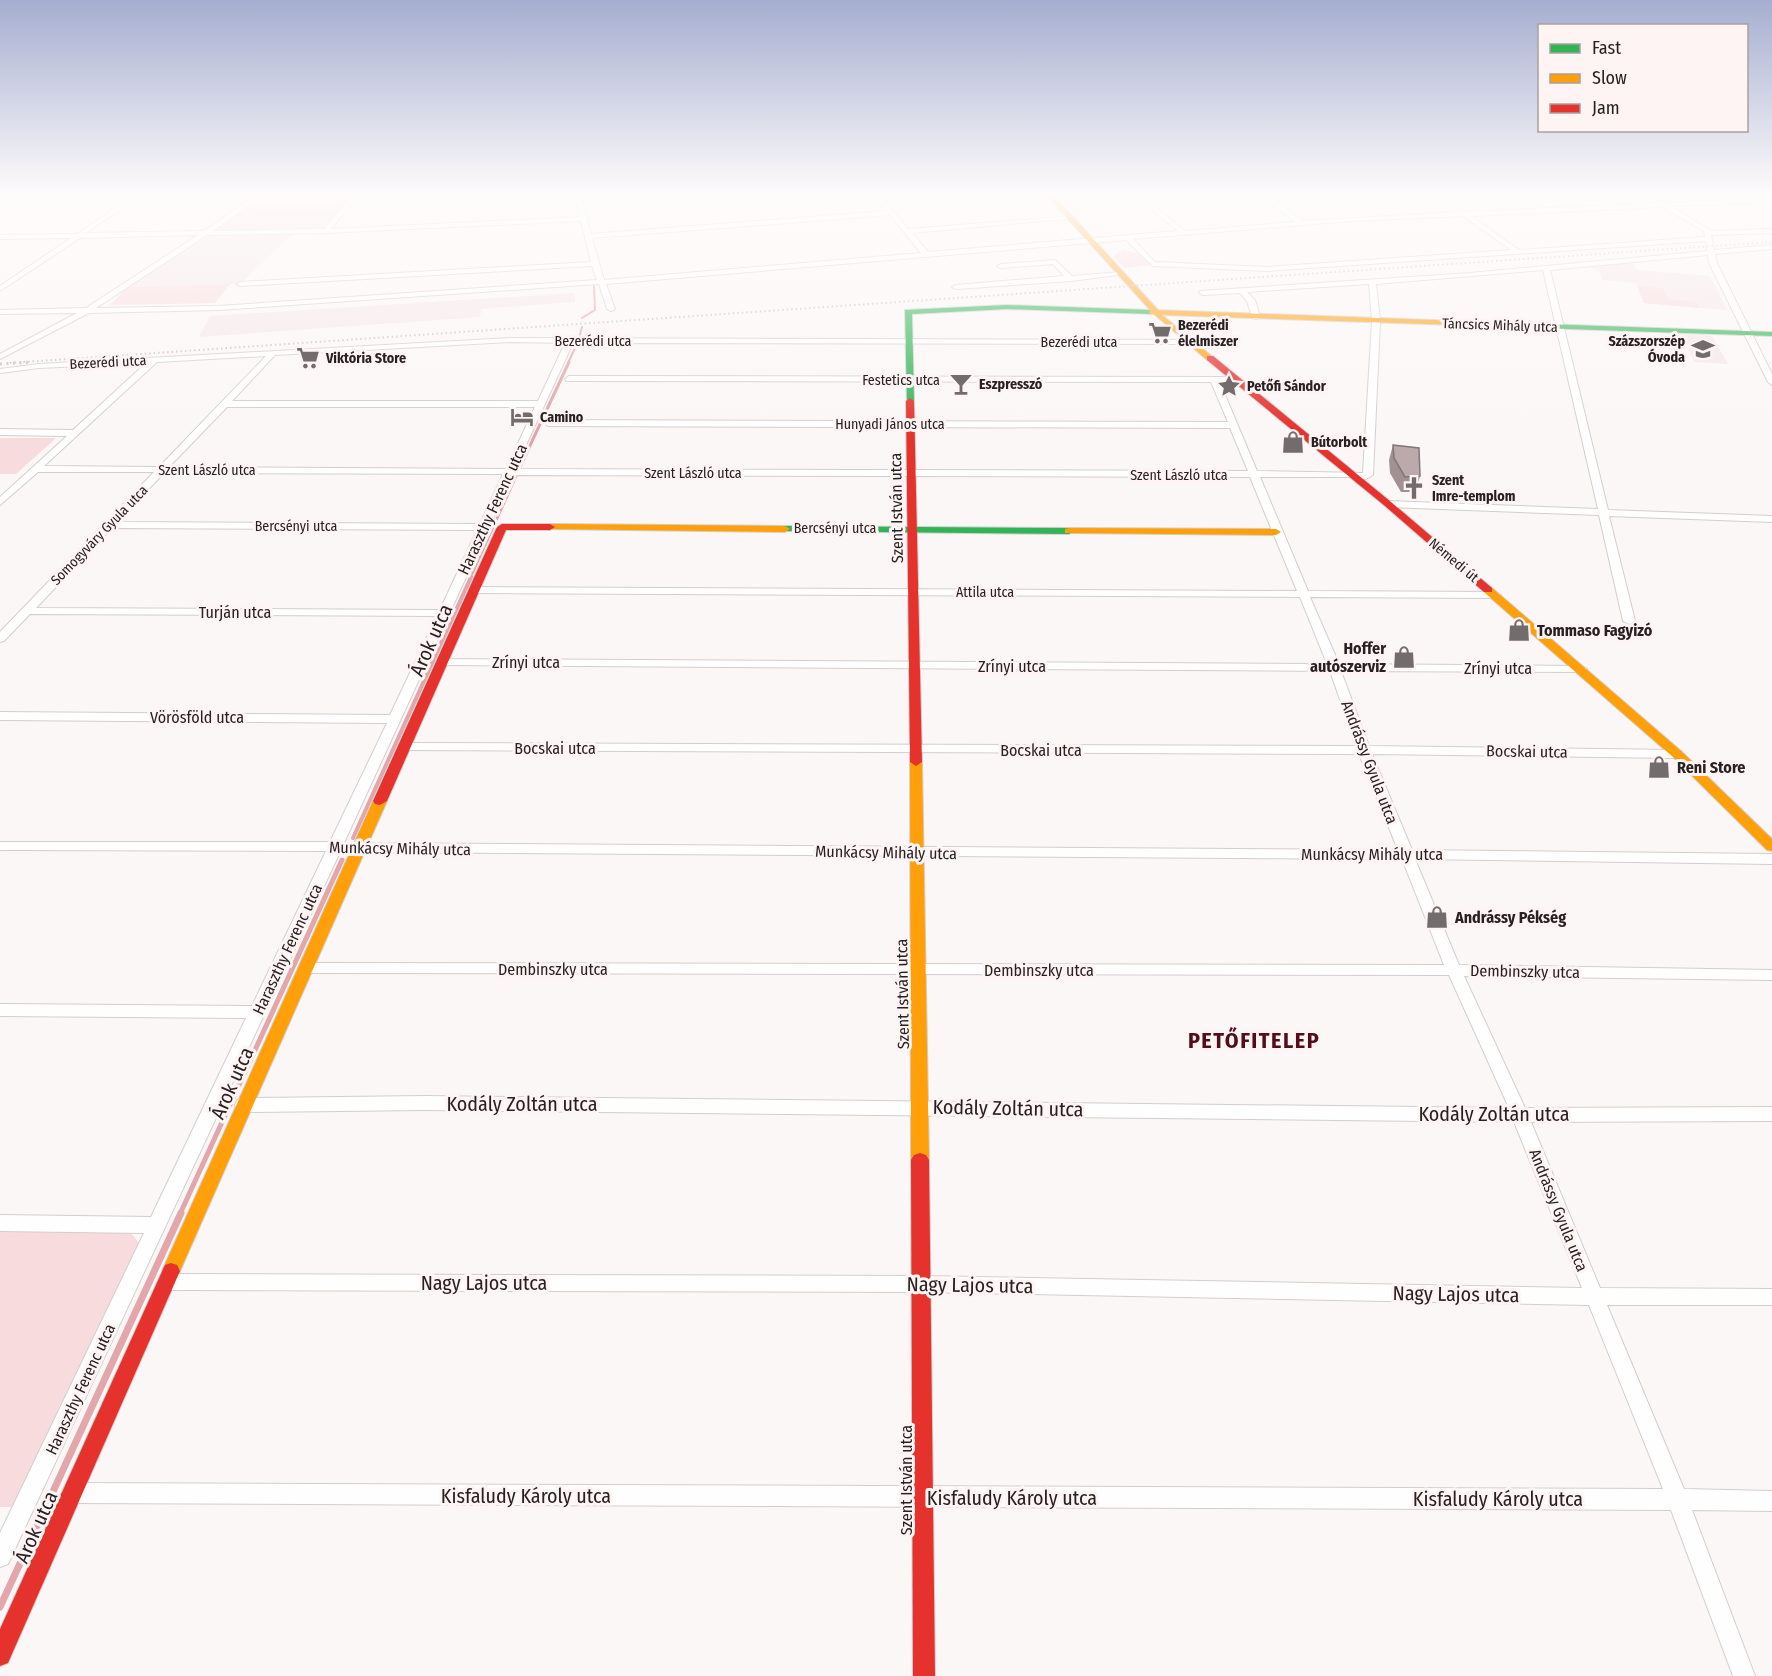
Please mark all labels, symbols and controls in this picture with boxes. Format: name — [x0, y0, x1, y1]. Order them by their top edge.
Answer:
legend — [1538, 24, 1748, 132]
text: Fast — [1592, 37, 1621, 59]
text: Slow — [1592, 67, 1627, 89]
text: Jam — [1592, 97, 1620, 119]
street label: Táncsics Mihály utca — [1442, 315, 1558, 336]
place label: Bezerédi élelmiszer — [1178, 317, 1239, 350]
supermarket icon: Bezerédi élelmiszer — [1147, 320, 1173, 346]
street label: Bezerédi utca — [555, 333, 632, 350]
place label: Százszorszép Óvoda — [1609, 333, 1685, 366]
street label: Bezerédi utca — [1041, 334, 1118, 351]
school or university icon: Százszorszép Óvoda — [1690, 336, 1716, 362]
supermarket icon: Viktória Store — [295, 345, 321, 371]
place label: Viktória Store — [325, 350, 406, 367]
street label: Bezerédi utca — [69, 352, 147, 373]
bar icon: Eszpresszó — [948, 371, 974, 397]
street label: Festetics utca — [862, 372, 940, 389]
place icon: Petőfi Sándor — [1216, 373, 1242, 399]
place label: Eszpresszó — [979, 376, 1043, 393]
place label: Petőfi Sándor — [1247, 378, 1327, 395]
hotel icon: Camino — [509, 404, 535, 430]
place label: Camino — [540, 409, 584, 426]
street label: Hunyadi János utca — [835, 416, 945, 433]
shop icon: Bútorbolt — [1280, 429, 1306, 455]
place label: Bútorbolt — [1311, 434, 1368, 451]
street label: Haraszthy Ferenc utca — [454, 441, 531, 578]
street label: Szent István utca — [886, 453, 907, 563]
street label: Szent László utca — [158, 462, 256, 479]
street label: Szent László utca — [644, 465, 742, 482]
street label: Szent László utca — [1130, 467, 1228, 484]
place label: Szent Imre-templom — [1432, 472, 1516, 505]
church icon: Szent Imre-templom — [1401, 475, 1427, 501]
street label: Somogyváry Gyula utca — [47, 482, 152, 589]
street label: Bercsényi utca — [255, 518, 337, 535]
street label: Bercsényi utca — [794, 520, 876, 537]
street label: Némedi út — [1425, 535, 1482, 586]
street label: Attila utca — [956, 584, 1014, 601]
street label: Árok utca — [405, 600, 457, 680]
street label: Turján utca — [199, 603, 271, 622]
shop icon: Tommaso Fagyizó — [1506, 617, 1532, 643]
place label: Tommaso Fagyizó — [1537, 621, 1653, 640]
place label: Hoffer autószerviz — [1310, 639, 1386, 676]
shop icon: Hoffer autószerviz — [1391, 644, 1417, 670]
street label: Zrínyi utca — [492, 653, 560, 672]
street label: Zrínyi utca — [978, 657, 1046, 676]
street label: Zrínyi utca — [1464, 659, 1532, 678]
street label: Andrássy Gyula utca — [1337, 698, 1402, 827]
street label: Vörösföld utca — [150, 708, 244, 727]
street label: Bocskai utca — [514, 739, 596, 758]
street label: Bocskai utca — [1000, 741, 1082, 760]
street label: Bocskai utca — [1486, 741, 1568, 762]
shop icon: Reni Store — [1646, 754, 1672, 780]
place label: Reni Store — [1677, 758, 1745, 777]
street label: Munkácsy Mihály utca — [329, 838, 471, 859]
street label: Munkácsy Mihály utca — [815, 842, 957, 863]
street label: Munkácsy Mihály utca — [1301, 845, 1443, 864]
street label: Haraszthy Ferenc utca — [249, 881, 326, 1018]
shop icon: Andrássy Pékség — [1424, 904, 1450, 930]
place label: Andrássy Pékség — [1454, 908, 1566, 927]
street label: Szent István utca — [892, 939, 913, 1049]
street label: Dembinszky utca — [498, 960, 608, 979]
street label: Dembinszky utca — [984, 961, 1094, 980]
street label: Dembinszky utca — [1470, 961, 1580, 982]
district label: PETŐFITELEP — [1188, 1027, 1320, 1054]
street label: Árok utca — [206, 1043, 258, 1123]
street label: Kodály Zoltán utca — [447, 1092, 597, 1116]
street label: Kodály Zoltán utca — [932, 1095, 1084, 1121]
street label: Kodály Zoltán utca — [1419, 1102, 1569, 1126]
street label: Andrássy Gyula utca — [1525, 1146, 1592, 1274]
street label: Nagy Lajos utca — [421, 1271, 547, 1295]
street label: Nagy Lajos utca — [906, 1272, 1034, 1298]
street label: Nagy Lajos utca — [1392, 1281, 1520, 1307]
street label: Haraszthy Ferenc utca — [42, 1321, 119, 1458]
street label: Szent István utca — [897, 1425, 916, 1535]
street label: Kisfaludy Károly utca — [441, 1484, 611, 1508]
street label: Kisfaludy Károly utca — [927, 1486, 1097, 1510]
street label: Árok utca — [10, 1487, 62, 1567]
street label: Kisfaludy Károly utca — [1413, 1487, 1583, 1511]

